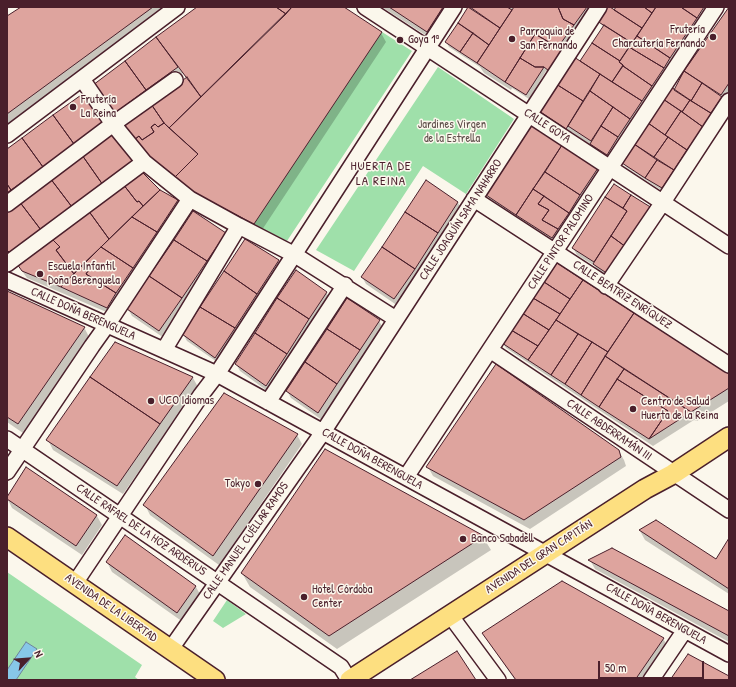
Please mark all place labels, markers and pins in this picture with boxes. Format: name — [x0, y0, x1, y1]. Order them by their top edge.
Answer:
place label: Frutería Charcutería Fernando — [612, 23, 705, 51]
place label: Parroquia de San Fernando — [520, 25, 577, 53]
marker: Frutería Charcutería Fernando — [708, 32, 718, 42]
place label: Goya 1ª — [408, 33, 439, 47]
marker: Parroquia de San Fernando — [507, 34, 517, 44]
marker: Goya 1ª — [395, 35, 405, 45]
place label: Frutería La Reina — [81, 93, 116, 121]
marker: Frutería La Reina — [68, 102, 78, 112]
place label: Escuela Infantil Doña Berenguela — [48, 260, 120, 288]
marker: Escuela Infantil Doña Berenguela — [35, 269, 45, 279]
place label: UCO Idiomas — [159, 394, 214, 408]
place label: Centro de Salud Huerta de la Reina — [641, 395, 718, 423]
marker: UCO Idiomas — [146, 396, 156, 406]
marker: Centro de Salud Huerta de la Reina — [628, 404, 638, 414]
place label: Tokyo — [225, 477, 250, 491]
marker: Tokyo — [253, 479, 263, 489]
place label: Banco Sabadell — [471, 532, 534, 546]
marker: Banco Sabadell — [458, 534, 468, 544]
place label: Hotel Córdoba Center — [312, 583, 373, 611]
marker: Hotel Córdoba Center — [299, 592, 309, 602]

